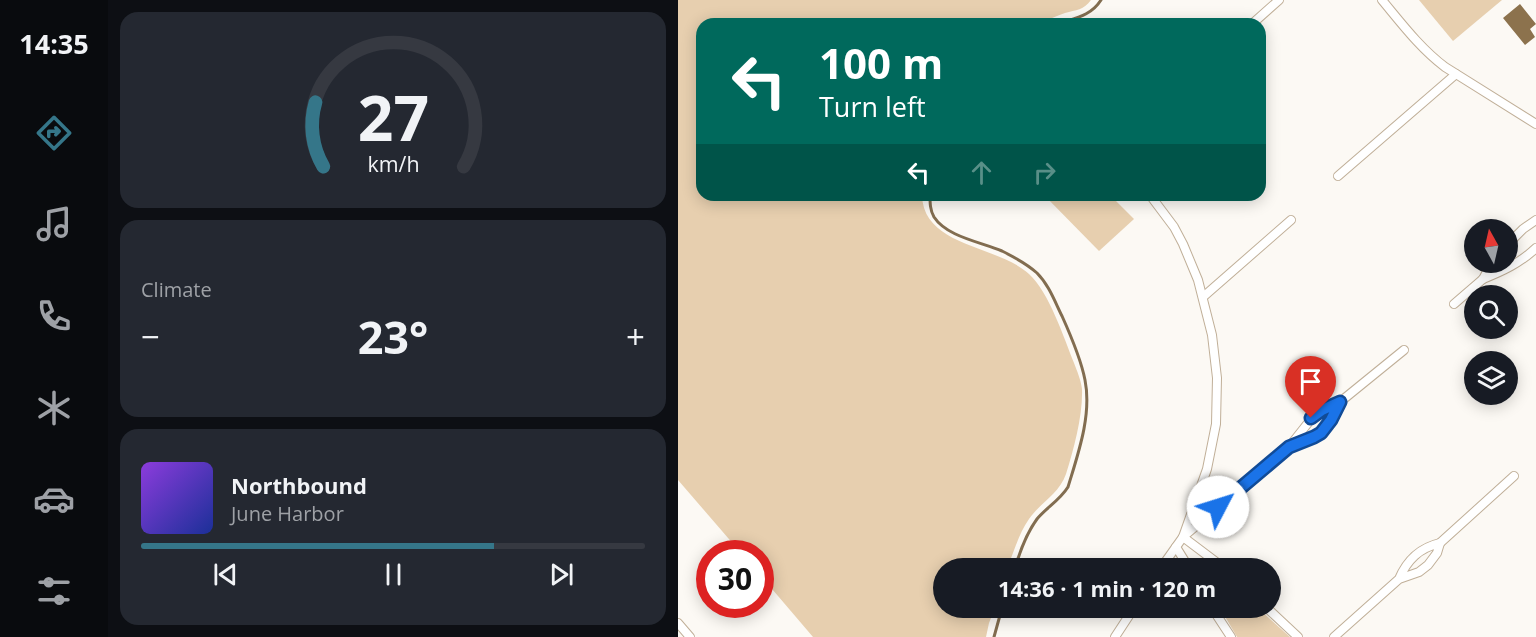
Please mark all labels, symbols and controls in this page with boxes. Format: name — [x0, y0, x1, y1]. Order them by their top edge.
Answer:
text: 14:35 — [19, 25, 89, 62]
text: 100 m — [819, 34, 943, 91]
icon: left — [720, 42, 798, 120]
text: 27 — [357, 74, 429, 159]
text: Turn left — [819, 88, 926, 125]
icon: directions — [33, 112, 75, 154]
text: km/h — [367, 150, 419, 179]
icon: left — [902, 156, 935, 189]
icon: ahead — [965, 156, 998, 189]
icon: right — [1028, 156, 1061, 189]
icon: music — [33, 203, 75, 245]
north arrow — [1464, 219, 1518, 273]
map controls — [1464, 219, 1518, 405]
text: Climate — [141, 276, 212, 303]
button: search — [1464, 285, 1518, 339]
icon: phone — [33, 295, 75, 337]
text: 23° — [358, 306, 428, 367]
text: − — [141, 314, 160, 359]
text: + — [626, 314, 645, 359]
button: layers — [1464, 351, 1518, 405]
pin — [1285, 356, 1336, 418]
icon: arrive — [1294, 365, 1327, 398]
icon: climate — [33, 387, 75, 429]
text: Northbound — [231, 470, 367, 500]
position arrow — [1186, 475, 1250, 539]
icon: car — [33, 478, 75, 520]
text: June Harbor — [231, 500, 344, 527]
speed limit sign: 30 — [696, 540, 774, 618]
icon: previous — [209, 558, 242, 591]
icon: pause — [377, 558, 410, 591]
icon: next — [545, 558, 578, 591]
icon: filters — [33, 570, 75, 612]
text: 14:36 · 1 min · 120 m — [998, 573, 1216, 603]

